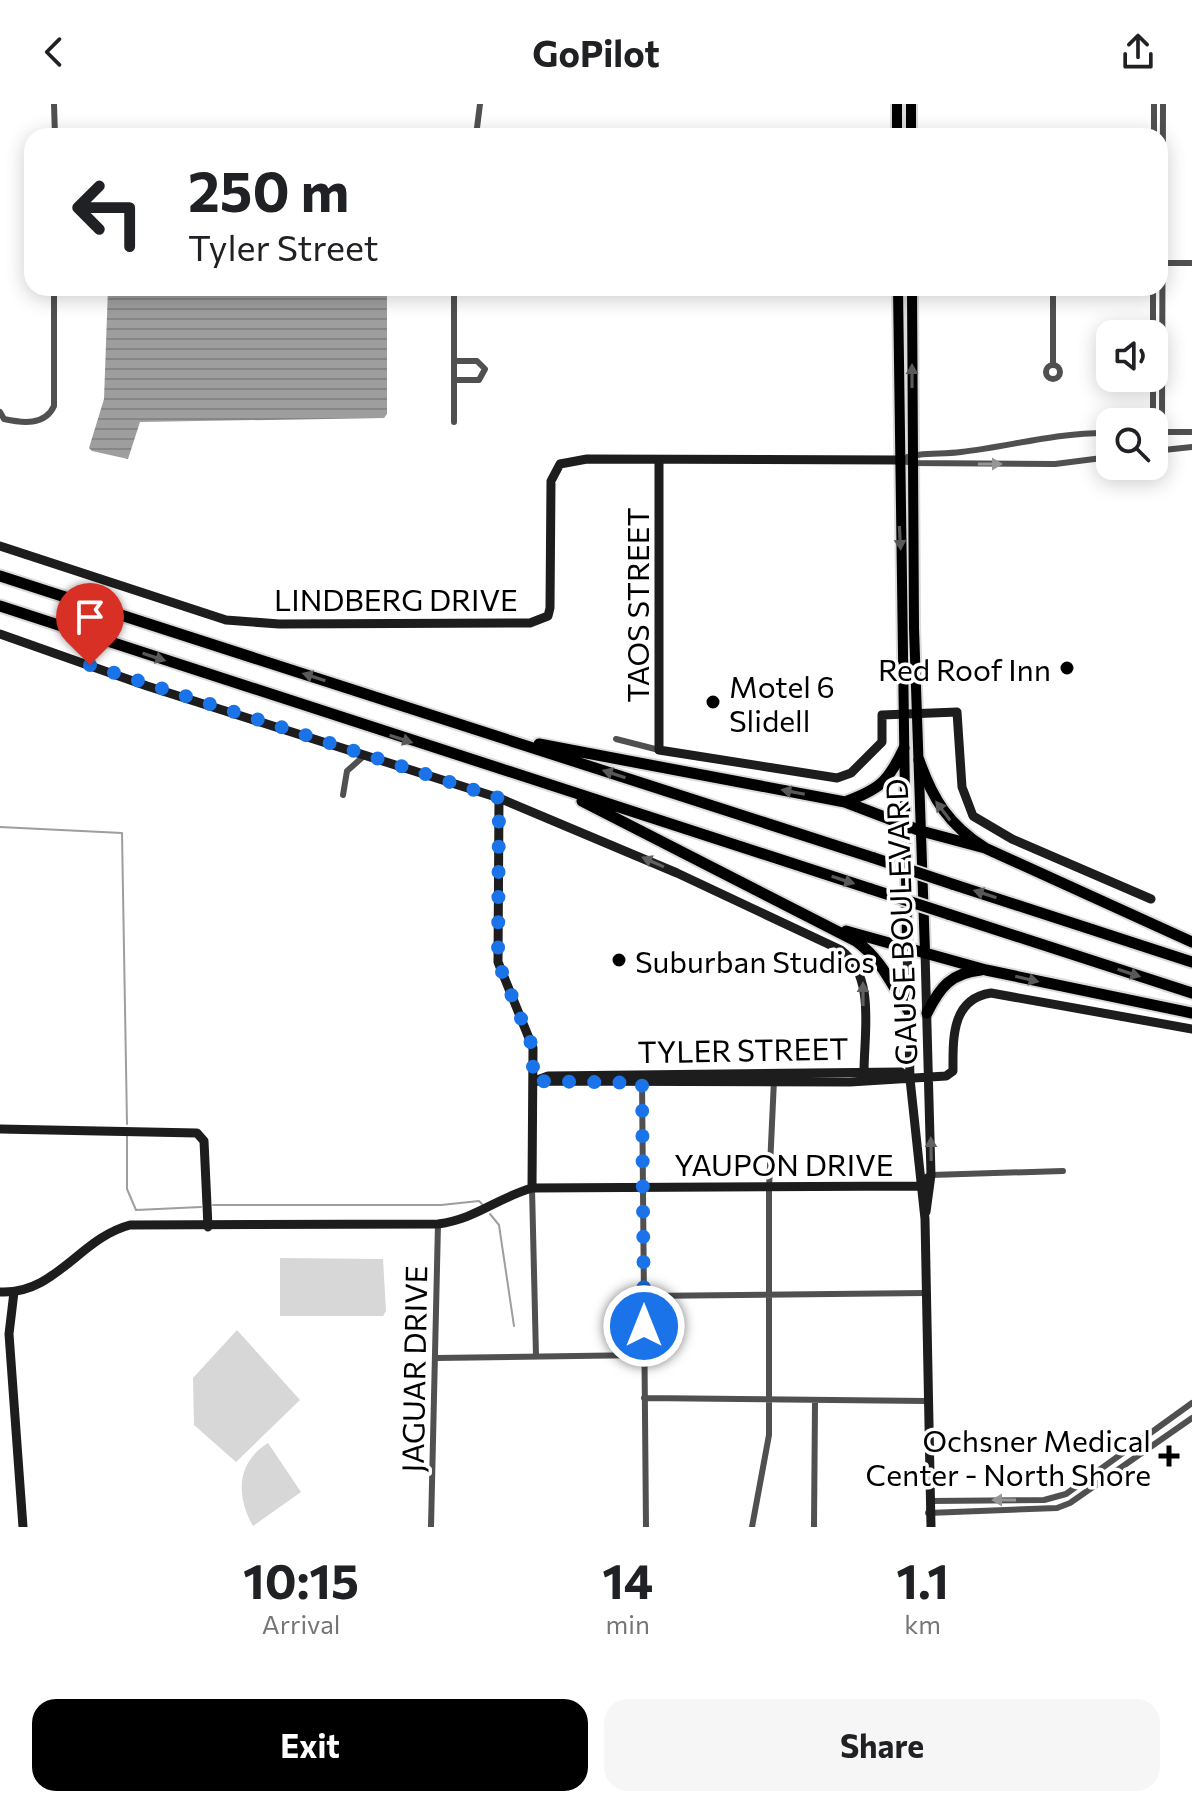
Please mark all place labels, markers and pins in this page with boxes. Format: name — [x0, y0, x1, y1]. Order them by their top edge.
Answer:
pin — [56, 583, 124, 665]
place label: Red Roof Inn — [878, 650, 1051, 687]
marker: Red Roof Inn — [1058, 659, 1076, 677]
place label: Motel 6 Slidell — [729, 667, 835, 738]
marker: Motel 6 Slidell — [704, 693, 722, 711]
place label: Suburban Studios — [635, 942, 875, 979]
marker: Suburban Studios — [610, 951, 628, 969]
place label: Ochsner Medical Center - North Shore — [866, 1421, 1151, 1492]
marker: Ochsner Medical Center - North Shore — [1158, 1445, 1180, 1467]

